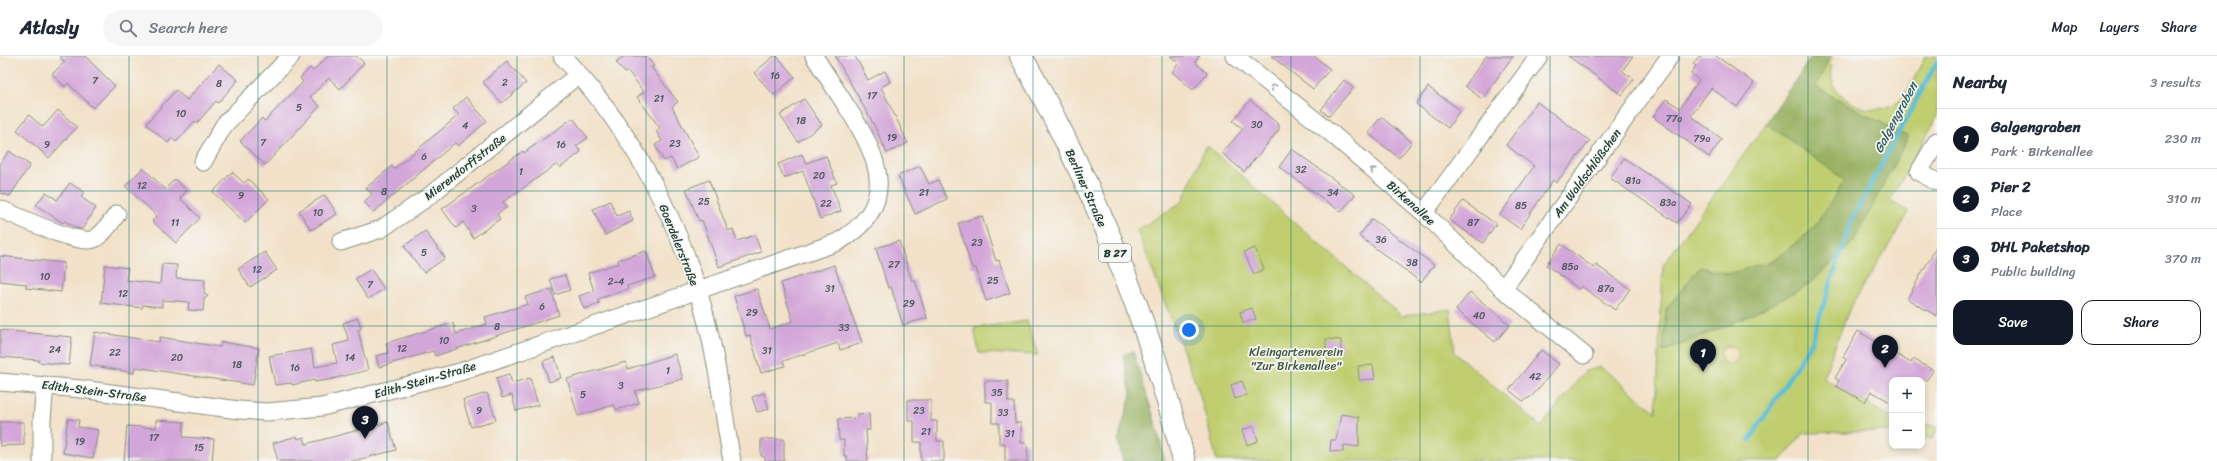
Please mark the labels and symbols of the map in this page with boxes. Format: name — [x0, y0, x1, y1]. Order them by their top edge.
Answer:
house number: 16 — [770, 67, 780, 85]
house number: 7 — [92, 72, 99, 90]
house number: 2 — [502, 74, 508, 92]
house number: 8 — [216, 75, 222, 93]
water label: Galgengraben — [1867, 76, 1925, 157]
one-way arrow — [1271, 84, 1278, 91]
house number: 17 — [867, 87, 878, 105]
house number: 21 — [654, 90, 664, 108]
house number: 5 — [296, 99, 302, 117]
house number: 10 — [176, 105, 186, 123]
house number: 77a — [1666, 110, 1682, 128]
house number: 18 — [796, 112, 806, 130]
house number: 30 — [1251, 116, 1263, 134]
house number: 4 — [462, 117, 468, 135]
street label: Am Waldschlößchen — [1546, 123, 1627, 223]
street label: Mierendorffstraße — [419, 127, 511, 206]
house number: 19 — [887, 129, 897, 147]
house number: 79a — [1694, 130, 1710, 148]
house number: 7 — [260, 134, 267, 152]
house number: 23 — [669, 135, 681, 153]
house number: 9 — [44, 136, 50, 154]
house number: 16 — [556, 136, 566, 154]
street label: Berliner Straße — [1059, 145, 1113, 231]
house number: 6 — [421, 148, 427, 166]
house number: 32 — [1295, 161, 1307, 179]
house number: 1 — [519, 163, 523, 181]
house number: 20 — [813, 167, 825, 185]
one-way arrow — [1371, 167, 1378, 174]
house number: 81a — [1625, 172, 1641, 190]
street label: Birkenallee — [1381, 175, 1441, 231]
house number: 12 — [137, 177, 147, 195]
house number: 8 — [381, 183, 387, 201]
house number: 21 — [919, 184, 929, 202]
house number: 34 — [1327, 184, 1339, 202]
house number: 9 — [238, 187, 244, 205]
house number: 25 — [698, 193, 710, 211]
house number: 83a — [1660, 194, 1676, 212]
house number: 22 — [820, 195, 832, 213]
house number: 85 — [1515, 197, 1527, 215]
house number: 3 — [471, 200, 477, 218]
street label: Goerdelerstraße — [653, 201, 706, 289]
house number: 10 — [313, 204, 323, 222]
house number: 11 — [171, 214, 179, 232]
house number: 87 — [1467, 214, 1480, 232]
house number: 36 — [1375, 231, 1387, 249]
house number: 23 — [971, 234, 983, 252]
house number: 5 — [421, 244, 427, 262]
road number: B 27 — [1099, 244, 1131, 262]
house number: 38 — [1406, 254, 1418, 272]
house number: 27 — [888, 256, 901, 274]
house number: 85a — [1561, 258, 1579, 276]
house number: 12 — [252, 261, 262, 279]
house number: 10 — [40, 268, 50, 286]
house number: 25 — [987, 272, 999, 290]
house number: 2-4 — [608, 273, 624, 291]
house number: 7 — [367, 276, 374, 294]
house number: 31 — [825, 280, 835, 298]
house number: 87a — [1598, 280, 1614, 298]
house number: 12 — [118, 285, 128, 303]
house number: 29 — [903, 295, 915, 313]
house number: 6 — [539, 298, 545, 316]
house number: 29 — [746, 304, 758, 322]
house number: 40 — [1473, 307, 1485, 325]
house number: 8 — [494, 318, 500, 336]
house number: 33 — [839, 319, 850, 337]
your location — [1179, 320, 1199, 340]
house number: 10 — [439, 332, 449, 350]
pin: 2 — [1872, 335, 1898, 368]
pin: 1 — [1690, 339, 1716, 372]
house number: 12 — [397, 340, 407, 358]
house number: 24 — [49, 341, 61, 359]
park label: Kleingartenverein "Zur Birkenallee" — [1249, 341, 1343, 377]
house number: 31 — [762, 342, 772, 360]
house number: 22 — [109, 344, 121, 362]
house number: 20 — [171, 349, 183, 367]
house number: 14 — [345, 349, 355, 367]
street label: Edith-Stein-Straße — [371, 355, 479, 405]
house number: 18 — [232, 356, 242, 374]
house number: 16 — [290, 359, 300, 377]
house number: 1 — [666, 362, 670, 380]
house number: 42 — [1529, 368, 1541, 386]
street label: Edith-Stein-Straße — [40, 374, 148, 408]
house number: 3 — [618, 377, 624, 395]
house number: 35 — [991, 384, 1003, 402]
house number: 5 — [580, 386, 586, 404]
house number: 9 — [476, 402, 482, 420]
house number: 23 — [913, 402, 925, 420]
house number: 33 — [998, 404, 1009, 422]
pin: 3 — [352, 406, 378, 439]
house number: 21 — [921, 423, 931, 441]
house number: 31 — [1005, 425, 1015, 443]
house number: 17 — [149, 429, 160, 447]
house number: 19 — [75, 433, 85, 451]
house number: 15 — [194, 439, 204, 457]

